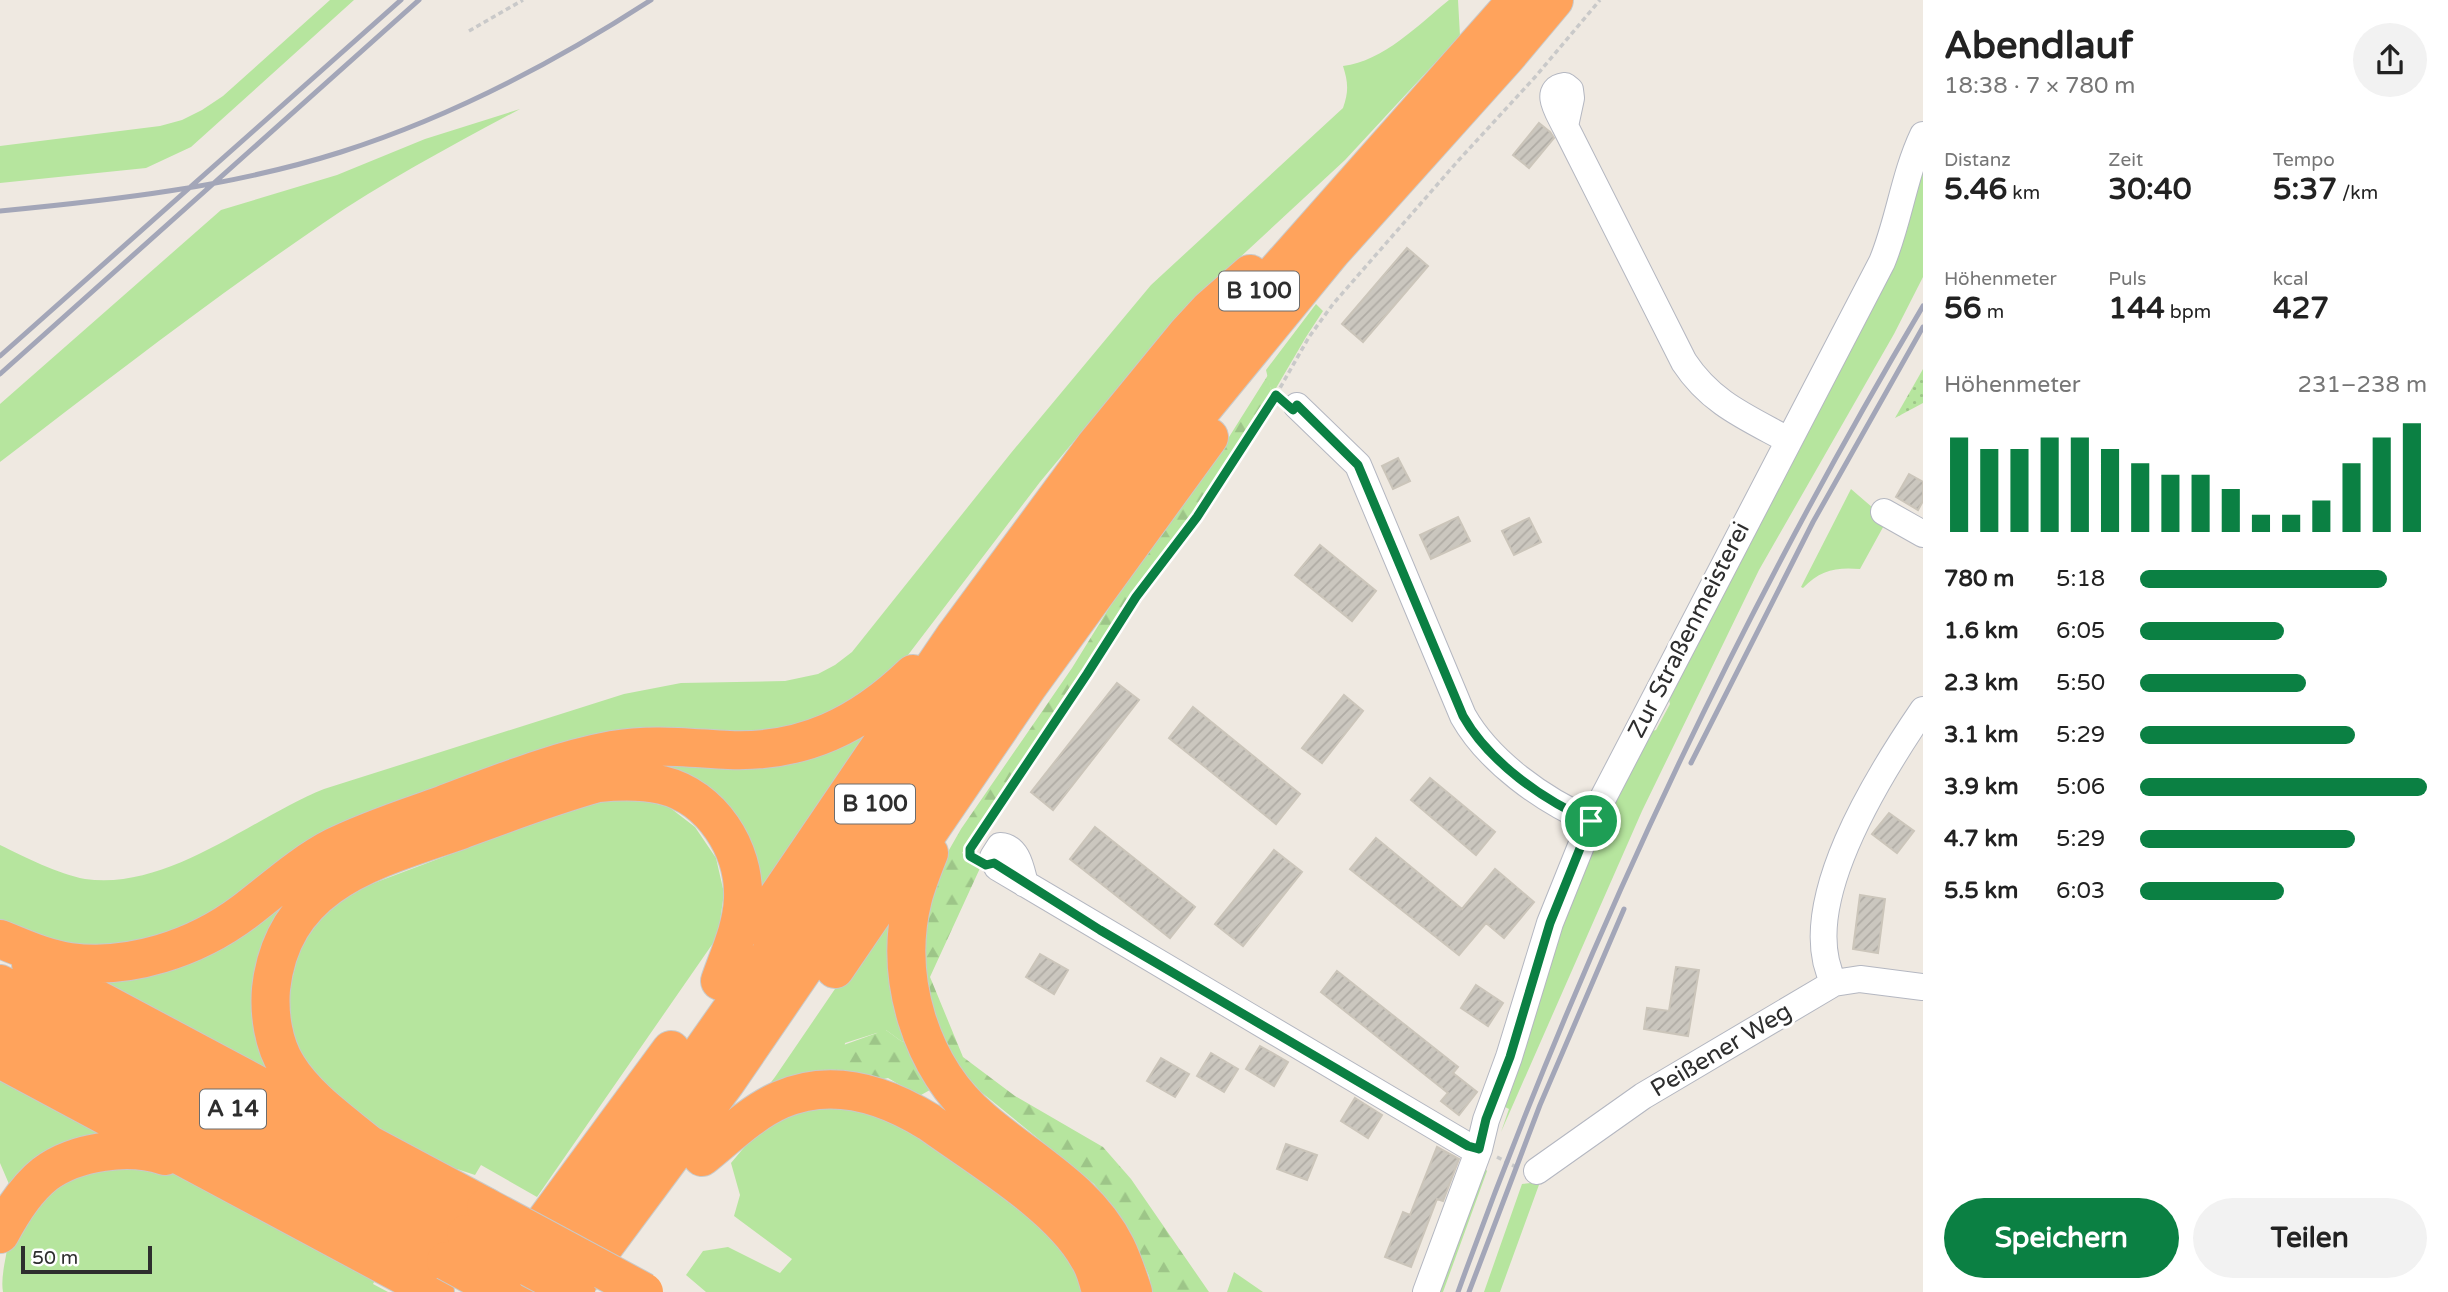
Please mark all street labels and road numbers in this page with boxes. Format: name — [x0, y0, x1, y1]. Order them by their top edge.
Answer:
road number: B 100 — [1219, 272, 1299, 310]
street label: Zur Straßenmeisterei — [1622, 517, 1756, 743]
road number: B 100 — [835, 784, 915, 824]
street label: Peißener Weg — [1645, 997, 1797, 1103]
road number: A 14 — [200, 1090, 266, 1128]

